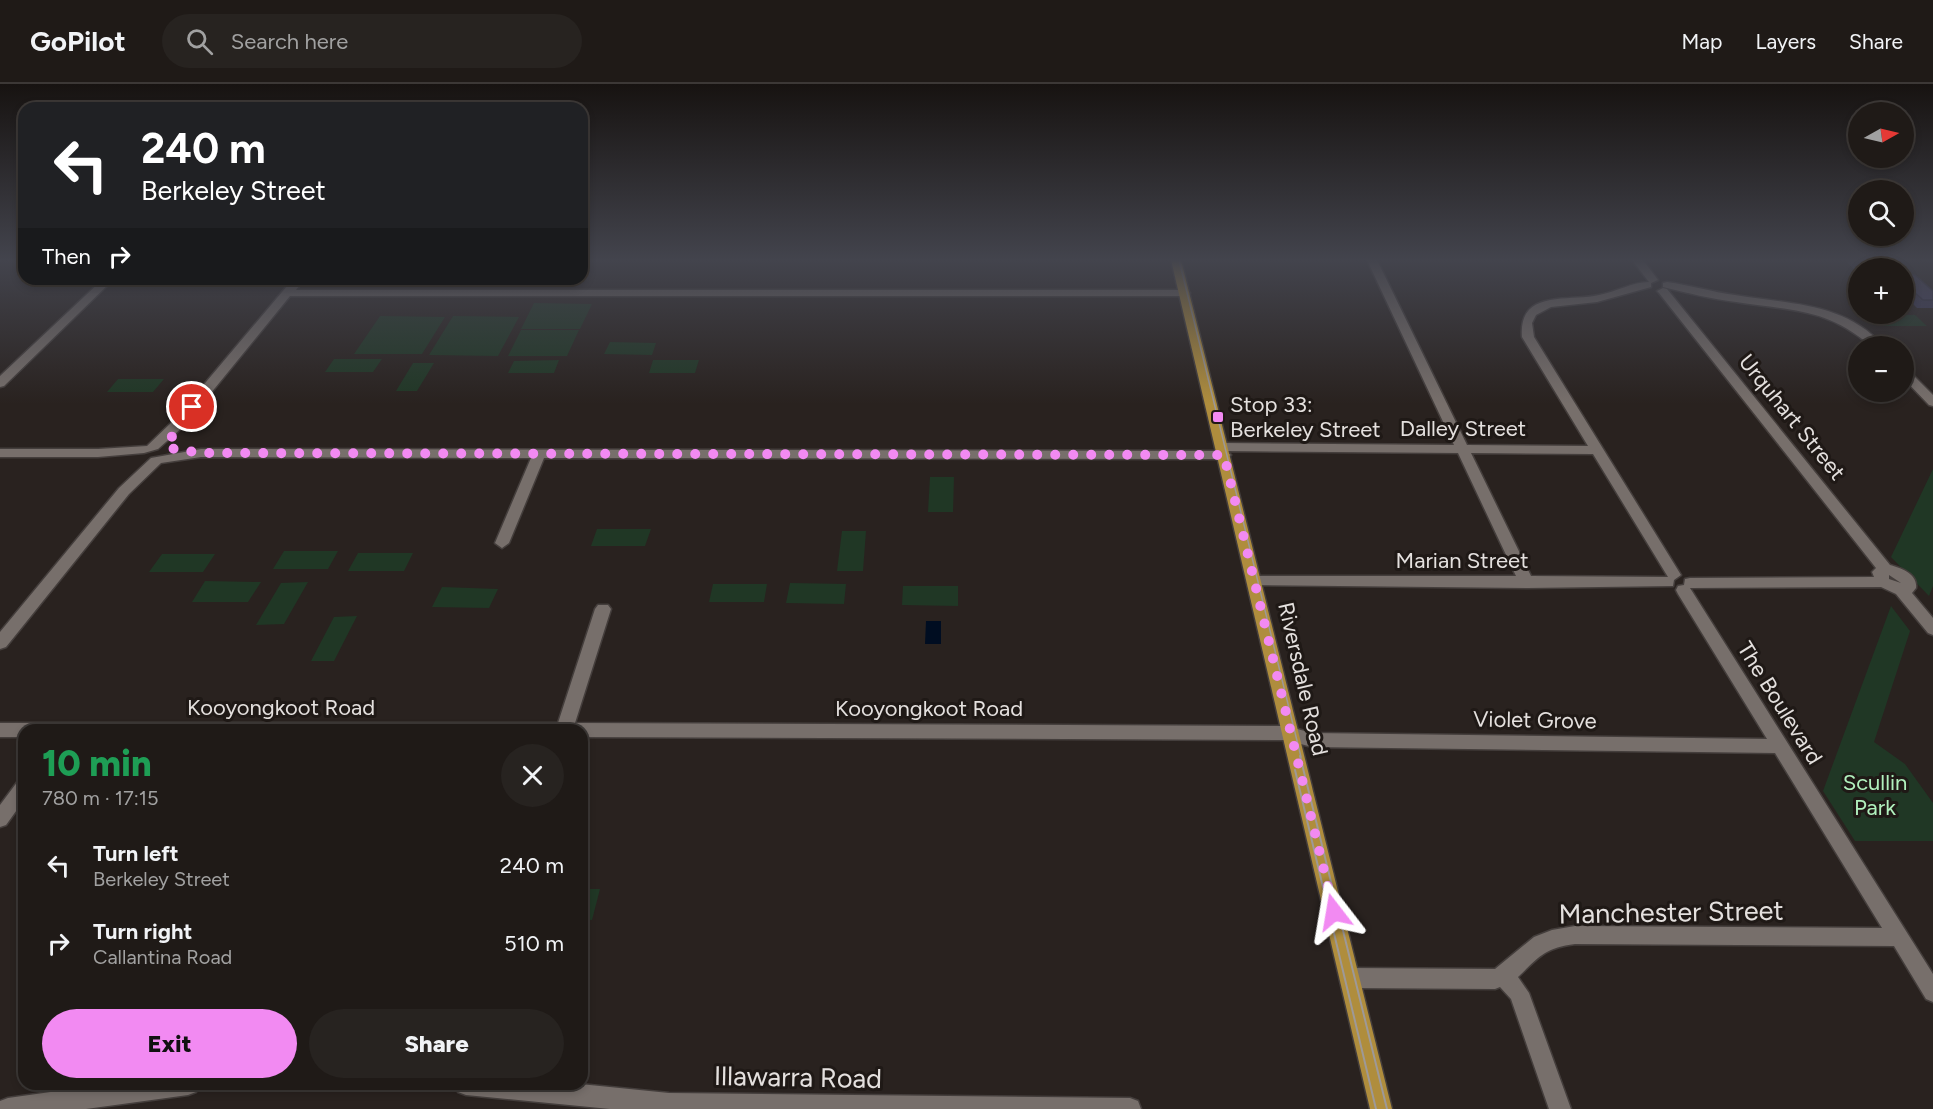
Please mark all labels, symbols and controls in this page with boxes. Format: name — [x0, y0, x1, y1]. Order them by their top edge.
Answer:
search box — [162, 14, 582, 68]
text: GoPilot — [30, 24, 126, 58]
icon: search — [183, 25, 216, 58]
text: Search here — [231, 28, 348, 55]
text: Map — [1682, 29, 1722, 54]
text: Layers — [1755, 29, 1816, 54]
text: Share — [1849, 29, 1903, 54]
north arrow — [1848, 102, 1914, 168]
map controls — [1848, 102, 1914, 402]
text: 240 m — [141, 123, 266, 174]
icon: left — [42, 126, 120, 204]
text: Berkeley Street — [141, 174, 326, 207]
button: search — [1848, 180, 1914, 246]
icon: right — [103, 240, 136, 273]
text: Then — [42, 243, 91, 270]
button: + — [1848, 258, 1914, 324]
button: − — [1848, 336, 1914, 402]
street label: Urquhart Street — [1733, 349, 1851, 485]
pin — [166, 381, 217, 432]
icon: arrive — [175, 390, 208, 423]
place label: Stop 33: Berkeley Street — [1230, 391, 1381, 443]
marker: Stop 33: Berkeley Street — [1211, 410, 1225, 424]
street label: Dalley Street — [1400, 415, 1526, 442]
street label: Marian Street — [1396, 547, 1528, 574]
street label: Riversdale Road — [1272, 600, 1334, 758]
street label: The Boulevard — [1732, 637, 1828, 769]
street label: Kooyongkoot Road — [187, 694, 375, 721]
street label: Kooyongkoot Road — [835, 695, 1023, 722]
street label: Violet Grove — [1473, 705, 1597, 735]
text: 10 min — [42, 742, 152, 785]
button: close — [501, 744, 564, 807]
park label: Scullin Park — [1843, 769, 1907, 821]
text: 780 m · 17:15 — [42, 786, 159, 810]
text: Turn left — [93, 840, 179, 867]
icon: left — [42, 849, 75, 882]
text: 240 m — [500, 852, 564, 879]
text: Berkeley Street — [93, 867, 230, 891]
position arrow — [1302, 880, 1366, 944]
street label: Manchester Street — [1558, 894, 1784, 930]
text: Turn right — [93, 918, 192, 945]
icon: right — [42, 927, 75, 960]
text: 510 m — [504, 930, 564, 957]
text: Callantina Road — [93, 945, 232, 969]
button: Exit — [42, 1009, 297, 1078]
button: Share — [309, 1009, 564, 1078]
street label: Illawarra Road — [714, 1059, 882, 1095]

